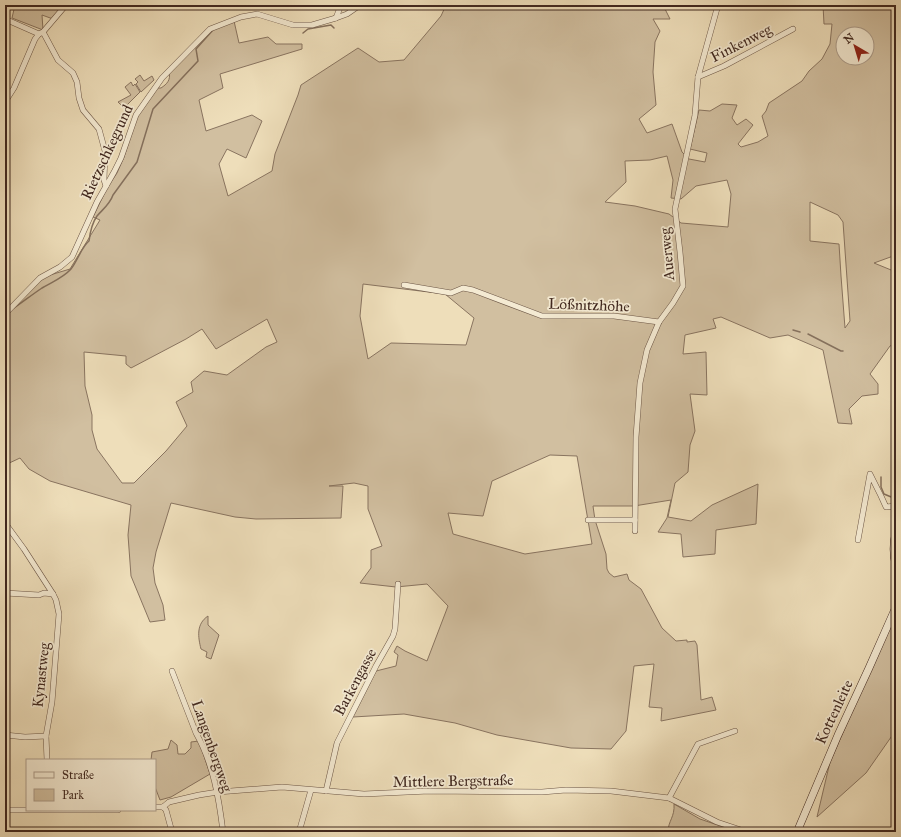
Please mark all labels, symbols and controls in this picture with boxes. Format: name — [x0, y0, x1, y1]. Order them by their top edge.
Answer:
street label: Finkenweg — [707, 20, 775, 66]
north arrow — [835, 26, 875, 66]
text: N — [841, 30, 857, 47]
street label: Rietzschkegrund — [77, 101, 137, 202]
street label: Auerweg — [656, 226, 678, 282]
street label: Lößnitzhöhe — [548, 295, 630, 315]
street label: Kynastweg — [29, 641, 53, 708]
street label: Barkengasse — [330, 645, 380, 719]
street label: Kottenleite — [811, 677, 857, 747]
street label: Langenbergweg — [188, 698, 236, 795]
legend — [26, 759, 156, 811]
text: Straße — [62, 768, 94, 782]
street label: Mittlere Bergstraße — [392, 771, 514, 791]
text: Park — [62, 788, 84, 802]

